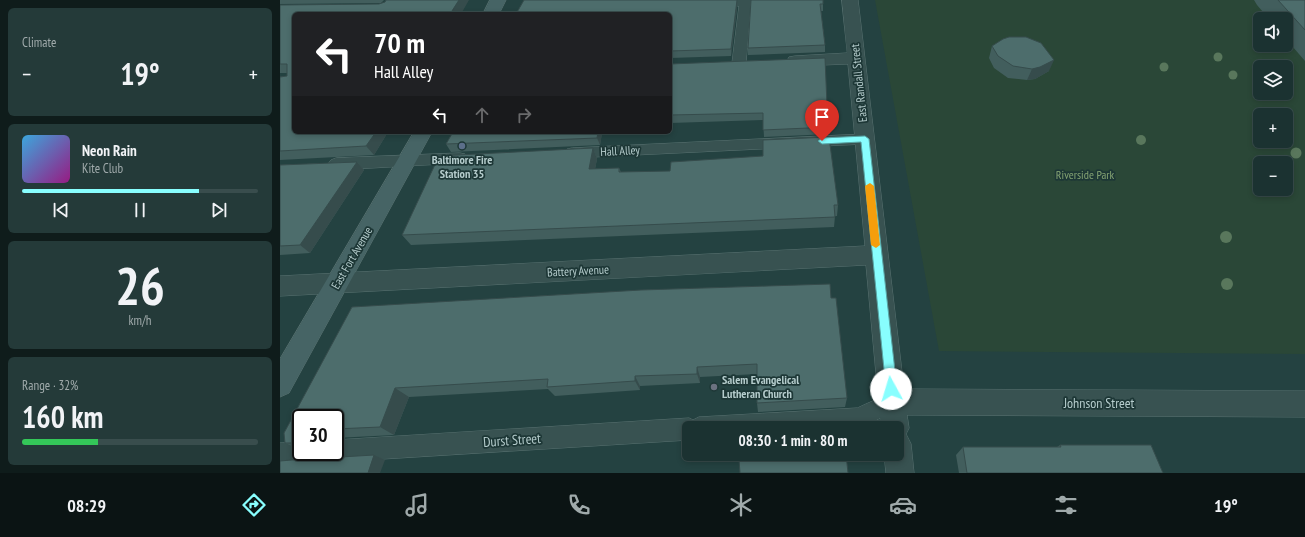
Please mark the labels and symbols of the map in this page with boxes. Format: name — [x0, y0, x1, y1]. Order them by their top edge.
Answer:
street label: East Randall Street — [847, 42, 870, 123]
pin — [805, 100, 839, 141]
marker: Baltimore Fire Station 35 — [457, 141, 467, 151]
street label: Hall Alley — [600, 142, 641, 159]
place label: Baltimore Fire Station 35 — [432, 152, 492, 181]
park label: Riverside Park — [1056, 167, 1115, 182]
street label: East Fort Avenue — [328, 224, 375, 292]
street label: Battery Avenue — [547, 261, 609, 280]
position arrow — [870, 368, 912, 410]
place label: Salem Evangelical Lutheran Church — [722, 372, 799, 401]
marker: Salem Evangelical Lutheran Church — [709, 382, 719, 392]
street label: Johnson Street — [1063, 394, 1134, 412]
speed limit sign: 30 — [292, 409, 344, 461]
street label: Durst Street — [483, 429, 542, 451]

